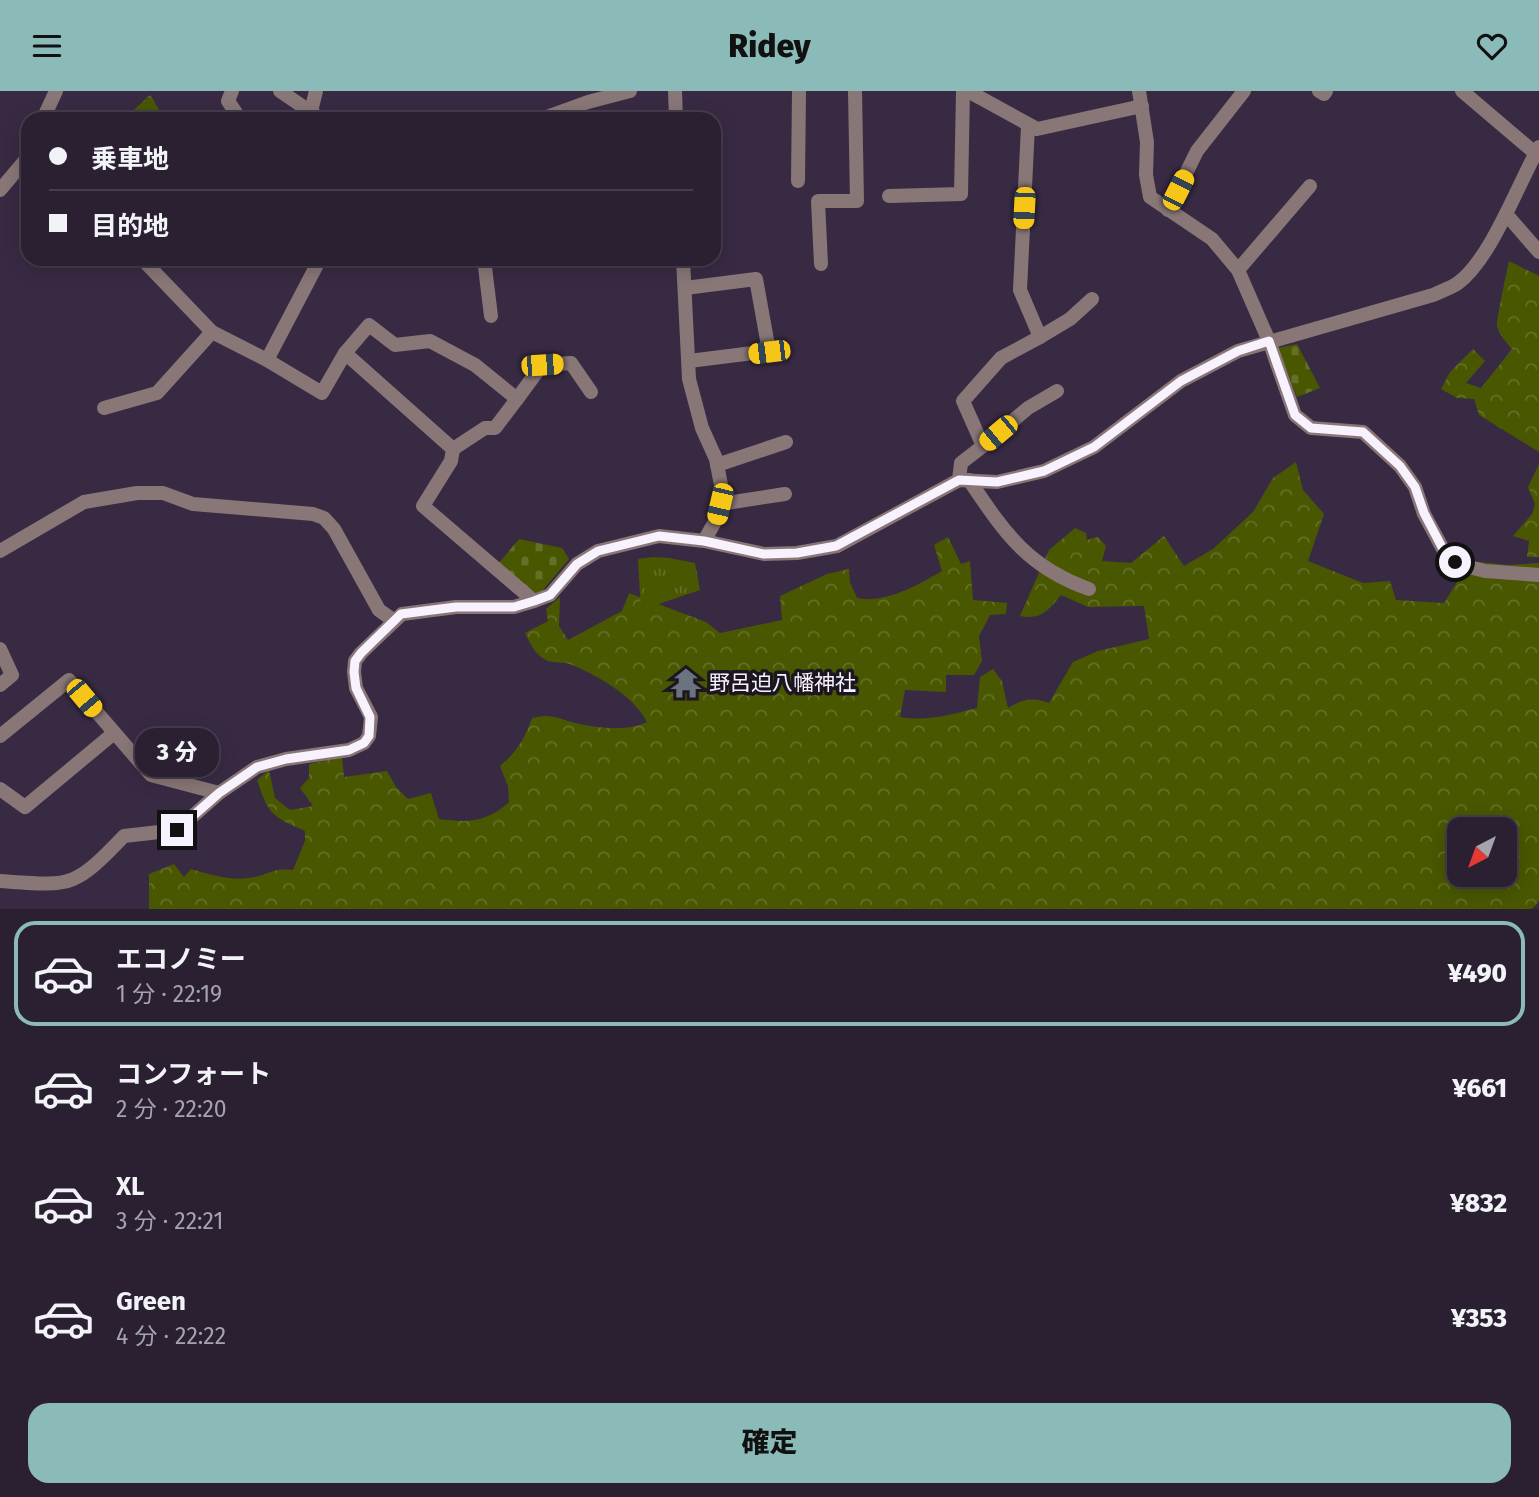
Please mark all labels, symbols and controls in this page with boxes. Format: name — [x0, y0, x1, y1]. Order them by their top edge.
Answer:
icon: menu — [28, 27, 66, 65]
text: Ridey — [728, 27, 811, 65]
icon: heart — [1473, 27, 1511, 65]
text: 乗車地 — [91, 144, 169, 175]
car — [1160, 167, 1197, 213]
car — [1013, 186, 1036, 230]
text: 目的地 — [91, 211, 169, 242]
car — [747, 339, 792, 365]
car — [521, 353, 564, 377]
car — [976, 411, 1021, 455]
car — [706, 481, 735, 527]
route start — [1439, 546, 1471, 578]
temple icon: 野呂迫八幡神社 — [669, 666, 703, 700]
place label: 野呂迫八幡神社 — [709, 670, 856, 696]
car — [63, 675, 106, 721]
callout: 3 分 — [135, 729, 219, 777]
text: 3 分 — [157, 738, 197, 766]
route end — [161, 814, 193, 846]
north arrow — [1447, 817, 1517, 887]
map controls — [1447, 817, 1517, 887]
icon: car — [32, 942, 95, 1005]
text: エコノミー — [116, 944, 246, 975]
text: ¥490 — [1448, 958, 1507, 989]
text: 1 分 · 22:19 — [116, 980, 222, 1008]
icon: car — [32, 1057, 95, 1120]
text: コンフォート — [116, 1059, 271, 1090]
text: ¥661 — [1452, 1073, 1507, 1104]
text: 2 分 · 22:20 — [116, 1095, 227, 1123]
text: XL — [116, 1171, 144, 1202]
icon: car — [32, 1172, 95, 1235]
text: ¥832 — [1450, 1188, 1507, 1219]
text: 3 分 · 22:21 — [116, 1207, 223, 1235]
text: Green — [116, 1286, 186, 1317]
icon: car — [32, 1287, 95, 1350]
text: ¥353 — [1451, 1303, 1507, 1334]
text: 4 分 · 22:22 — [116, 1322, 226, 1350]
button: 確定 — [28, 1403, 1511, 1483]

